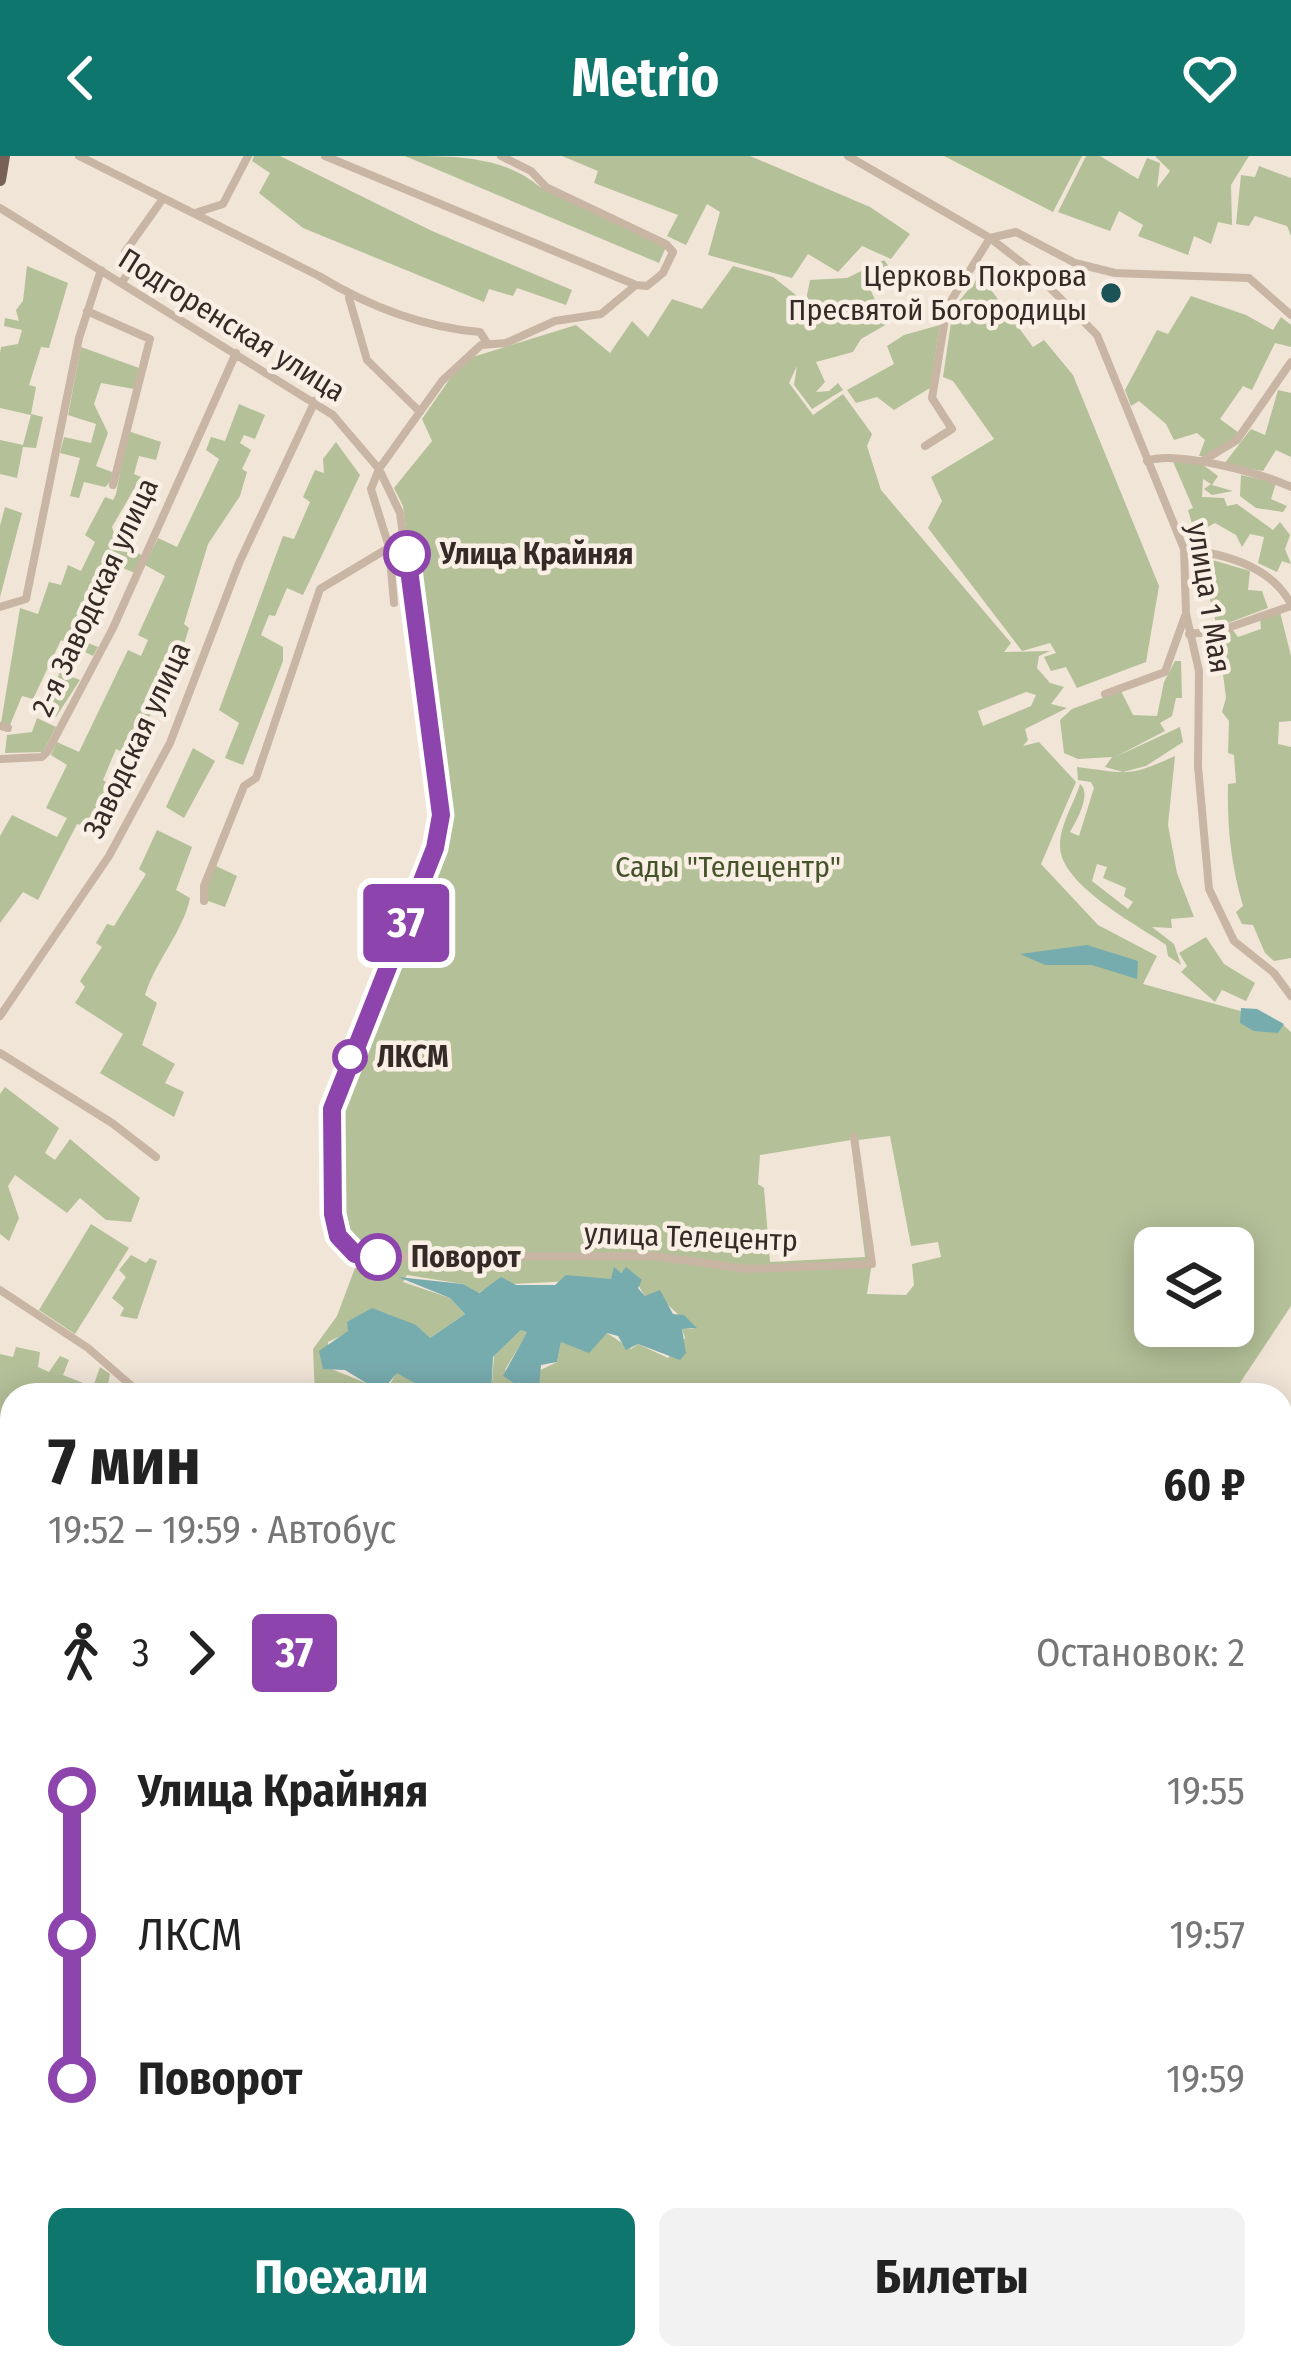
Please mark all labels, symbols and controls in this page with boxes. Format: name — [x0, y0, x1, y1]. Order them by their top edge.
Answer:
icon: back — [48, 45, 114, 111]
icon: heart — [1177, 45, 1243, 111]
text: Metrio — [572, 46, 719, 110]
street label: Подгоренская улица — [112, 241, 352, 409]
place label: Церковь Покрова Пресвятой Богородицы — [788, 258, 1087, 328]
marker: Церковь Покрова Пресвятой Богородицы — [1098, 280, 1124, 306]
street label: 2-я Заводская улица — [24, 472, 166, 722]
street label: улица 1 Мая — [1179, 520, 1239, 676]
marker: Улица Крайняя — [385, 532, 429, 576]
place label: Улица Крайняя — [439, 536, 634, 572]
street label: Заводская улица — [76, 636, 198, 844]
park label: Сады "Телецентр" — [615, 849, 841, 885]
line badge: 37 — [352, 884, 460, 962]
text: 37 — [387, 898, 425, 948]
place label: ЛКСМ — [377, 1039, 449, 1075]
marker: ЛКСМ — [334, 1041, 366, 1073]
street label: улица Телецентр — [584, 1215, 798, 1259]
map controls — [1134, 1227, 1254, 1347]
button: layers — [1134, 1227, 1254, 1347]
marker: Поворот — [356, 1235, 400, 1279]
place label: Поворот — [411, 1239, 522, 1275]
text: 7 мин — [48, 1422, 201, 1501]
text: 60 ₽ — [1163, 1458, 1245, 1512]
text: 19:52 – 19:59 · Автобус — [48, 1507, 396, 1553]
icon: walk — [48, 1620, 114, 1686]
icon: forward — [168, 1620, 234, 1686]
text: 37 — [276, 1628, 313, 1678]
text: 3 — [132, 1630, 150, 1676]
text: Остановок: 2 — [1036, 1630, 1245, 1676]
text: Улица Крайняя — [138, 1764, 428, 1818]
text: 19:55 — [1167, 1768, 1245, 1814]
text: ЛКСМ — [138, 1908, 243, 1962]
text: 19:57 — [1170, 1912, 1245, 1958]
text: Поворот — [138, 2052, 302, 2106]
text: 19:59 — [1166, 2056, 1245, 2102]
button: Поехали — [48, 2208, 635, 2346]
button: Билеты — [659, 2208, 1245, 2346]

